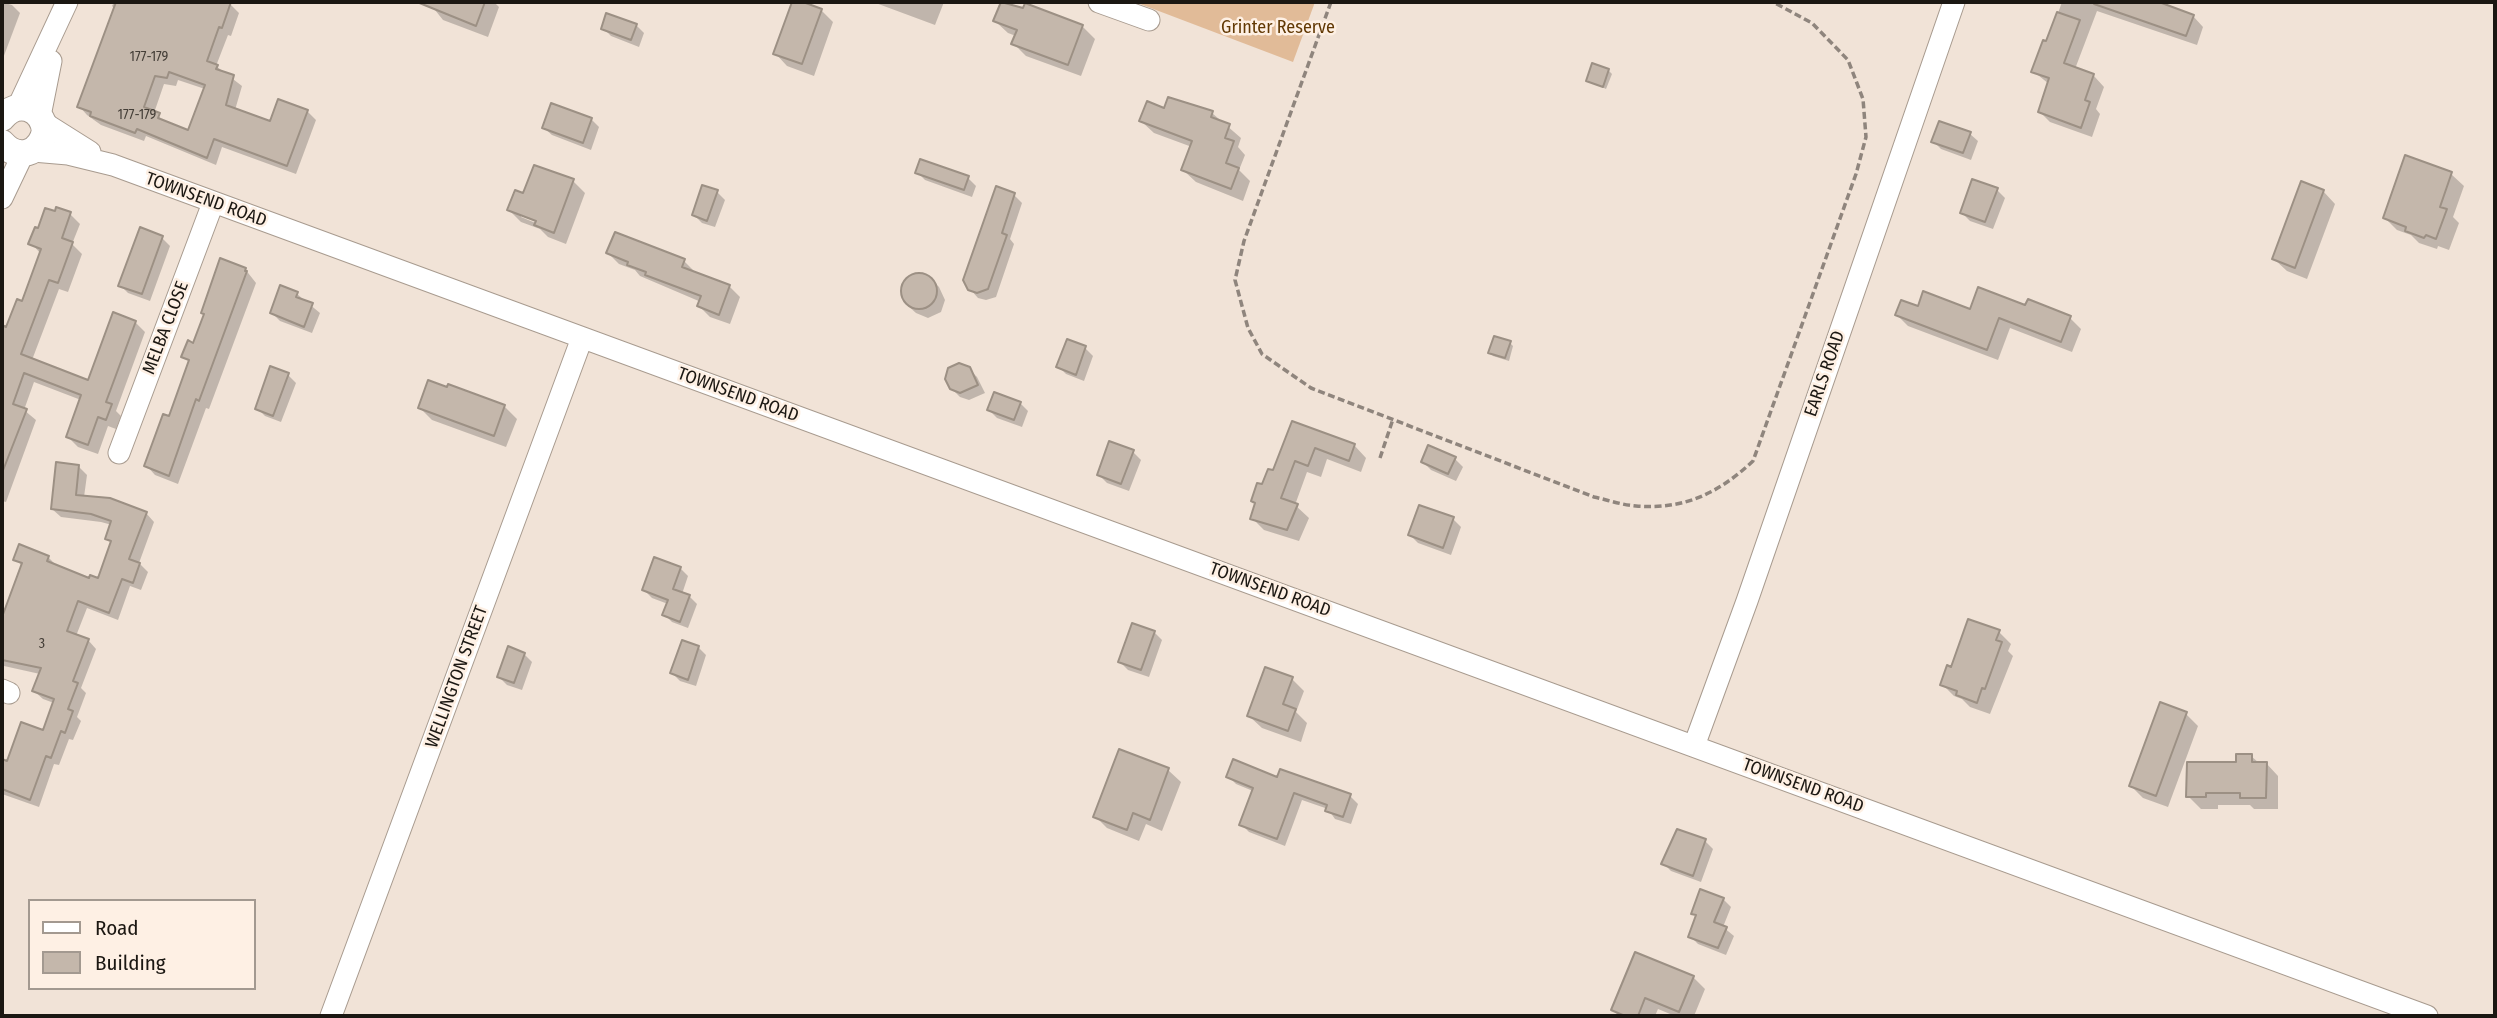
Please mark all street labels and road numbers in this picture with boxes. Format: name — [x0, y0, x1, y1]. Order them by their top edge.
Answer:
street label: TOWNSEND ROAD — [143, 168, 269, 232]
street label: MELBA CLOSE — [138, 279, 194, 377]
street label: EARLS ROAD — [1800, 328, 1850, 420]
street label: TOWNSEND ROAD — [675, 363, 801, 427]
street label: TOWNSEND ROAD — [1207, 558, 1333, 622]
street label: WELLINGTON STREET — [421, 603, 493, 751]
street label: TOWNSEND ROAD — [1740, 754, 1866, 818]

